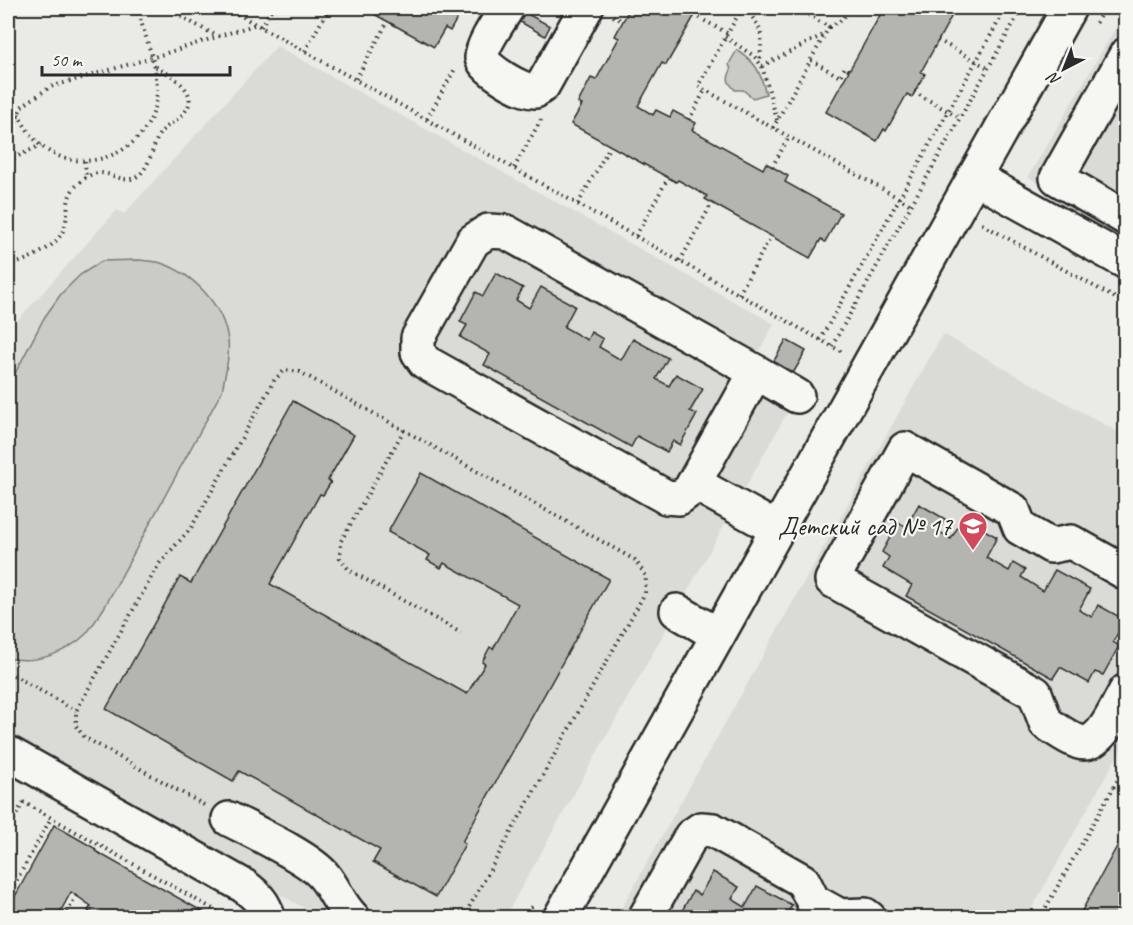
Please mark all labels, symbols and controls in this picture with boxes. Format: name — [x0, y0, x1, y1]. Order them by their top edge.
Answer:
scale bar — [42, 39, 230, 77]
north arrow — [1034, 39, 1094, 99]
text: 50 m — [51, 49, 84, 71]
text: N — [1042, 67, 1065, 90]
place label: Детский сад № 17 — [778, 510, 953, 543]
school or university icon: Детский сад № 17 — [957, 510, 989, 552]

